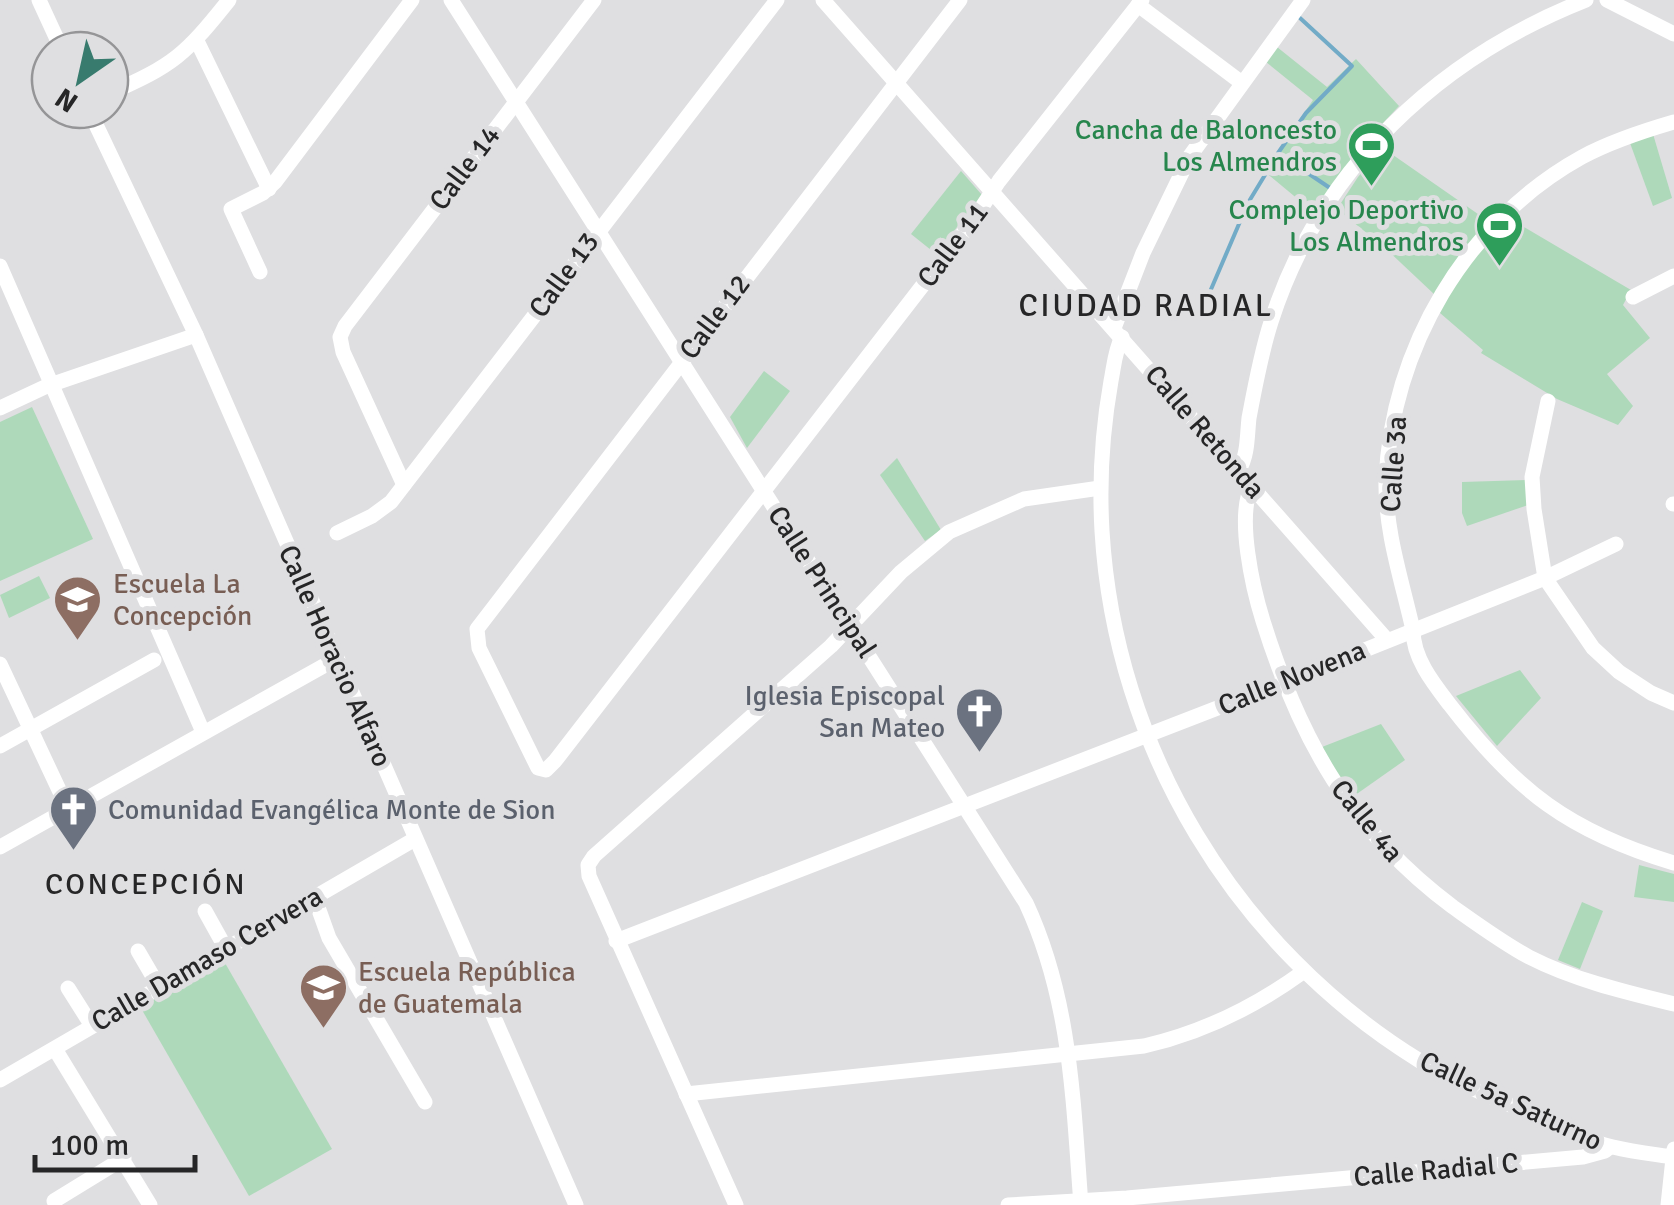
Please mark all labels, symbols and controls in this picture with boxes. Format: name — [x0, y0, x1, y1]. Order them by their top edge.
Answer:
north arrow — [30, 30, 130, 130]
text: N — [49, 80, 84, 119]
place label: Cancha de Baloncesto Los Almendros — [1075, 113, 1337, 179]
street label: Calle 14 — [422, 119, 508, 217]
sports icon: Cancha de Baloncesto Los Almendros — [1346, 120, 1398, 188]
place label: Complejo Deportivo Los Almendros — [1228, 193, 1464, 259]
street label: Calle 11 — [910, 196, 996, 294]
sports icon: Complejo Deportivo Los Almendros — [1473, 200, 1525, 268]
street label: Calle 13 — [522, 226, 606, 324]
street label: Calle 12 — [672, 268, 758, 366]
district label: CIUDAD RADIAL — [1018, 286, 1274, 325]
street label: Calle Retonda — [1138, 358, 1272, 506]
street label: Calle 3a — [1374, 415, 1414, 513]
street label: Calle Principal — [760, 500, 884, 664]
street label: Calle Horacio Alfaro — [271, 540, 399, 772]
place label: Escuela La Concepción — [113, 567, 252, 633]
school or university icon: Escuela La Concepción — [52, 574, 104, 642]
street label: Calle Novena — [1213, 633, 1371, 723]
place label: Iglesia Episcopal San Mateo — [744, 679, 945, 745]
church icon: Iglesia Episcopal San Mateo — [954, 686, 1006, 754]
street label: Calle 4a — [1323, 773, 1411, 869]
church icon: Comunidad Evangélica Monte de Sion — [47, 784, 99, 852]
place label: Comunidad Evangélica Monte de Sion — [108, 793, 555, 827]
district label: CONCEPCIÓN — [45, 866, 247, 903]
street label: Calle Damaso Cervera — [85, 879, 329, 1039]
place label: Escuela República de Guatemala — [358, 955, 576, 1021]
school or university icon: Escuela República de Guatemala — [297, 962, 349, 1030]
street label: Calle 5a Saturno — [1414, 1044, 1608, 1158]
scale bar — [35, 1110, 195, 1172]
text: 100 m — [50, 1127, 129, 1164]
street label: Calle Radial C — [1352, 1146, 1520, 1194]

